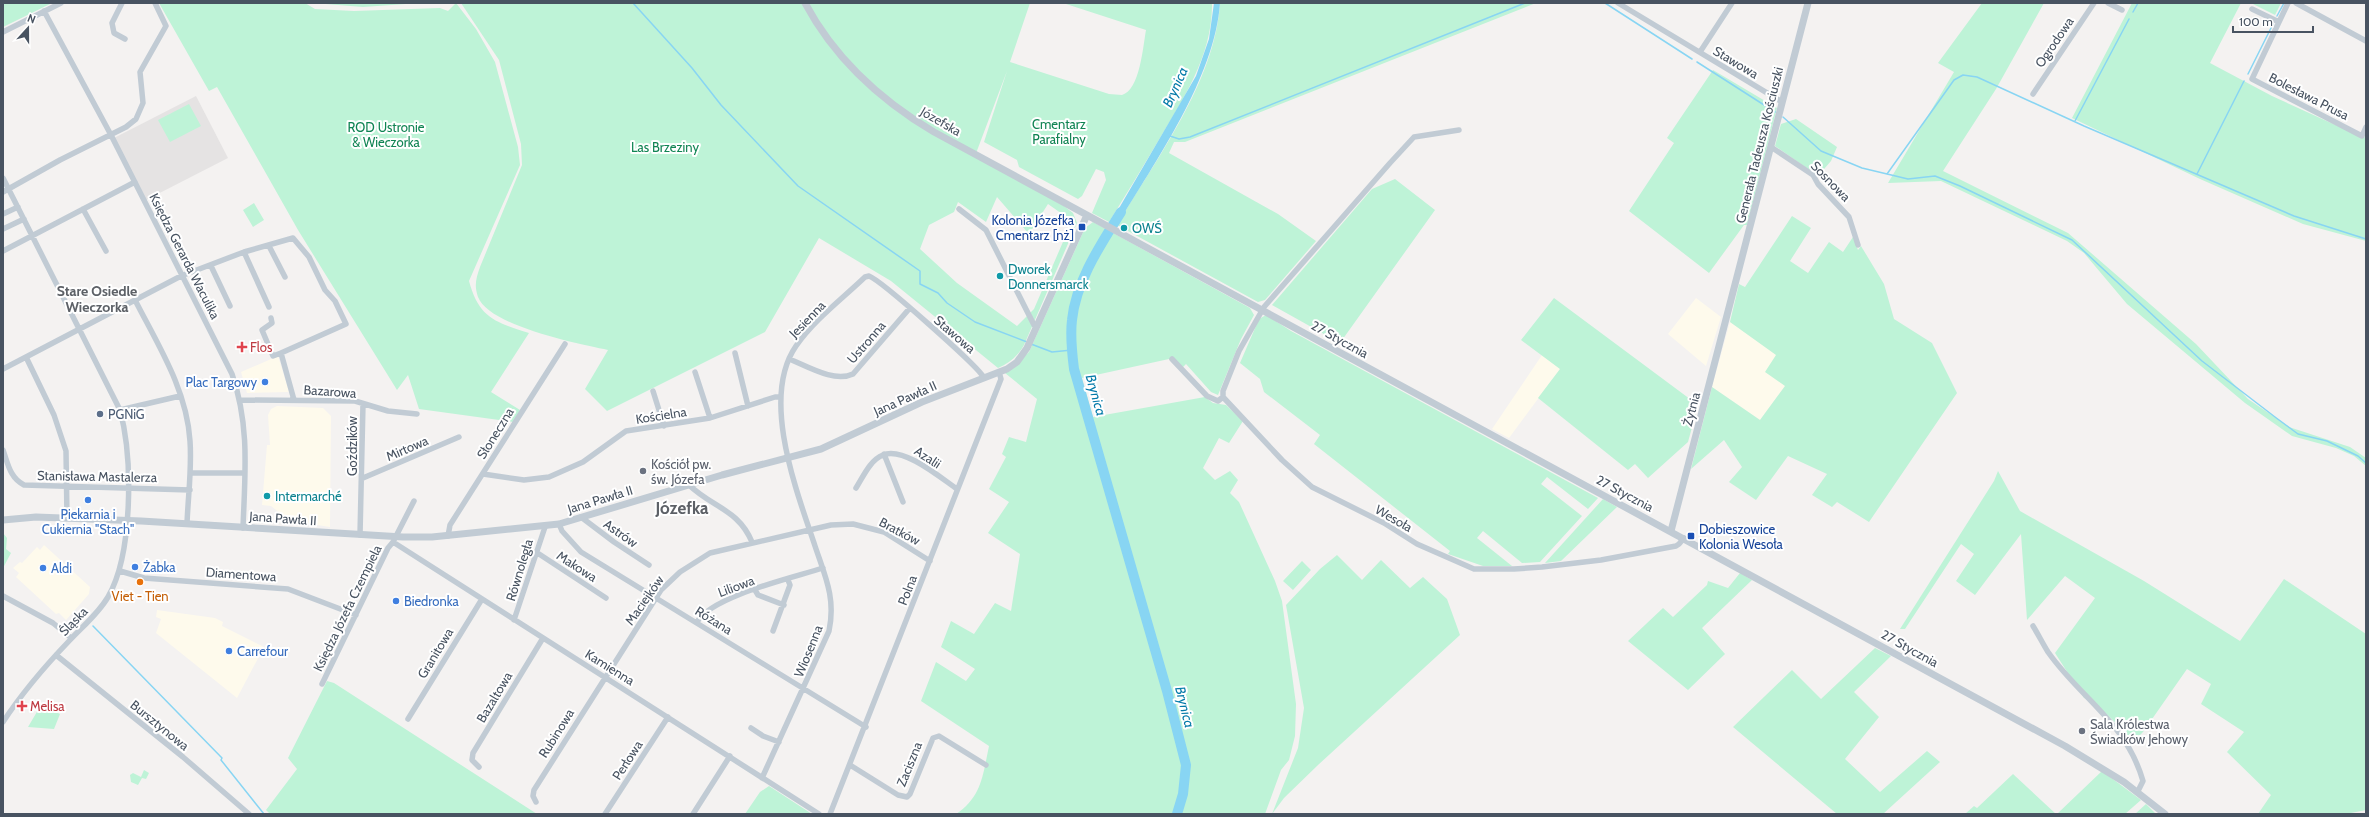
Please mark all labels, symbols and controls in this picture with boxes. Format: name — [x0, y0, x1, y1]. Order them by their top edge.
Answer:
north arrow — [8, 8, 48, 48]
scale bar — [2233, 8, 2313, 34]
text: N — [25, 11, 38, 27]
street label: Ogrodowa — [2031, 13, 2077, 70]
text: 100 m — [2239, 14, 2273, 29]
street label: Stawowa — [1710, 42, 1762, 82]
water label: Brynica — [1158, 64, 1192, 110]
street label: Generała Tadeusza Kościuszki — [1732, 65, 1786, 225]
street label: Bolesława Prusa — [2266, 69, 2352, 123]
street label: Józefska — [917, 102, 965, 139]
park label: Cmentarz Parafialny — [1032, 116, 1086, 147]
park label: ROD Ustronie & Wieczorka — [348, 119, 425, 150]
park label: Las Brzeziny — [631, 139, 699, 155]
street label: Sosnowa — [1808, 157, 1855, 205]
street label: Księdza Gerarda Waculika — [146, 190, 224, 322]
place label: Kolonia Józefka Cmentarz [nż] — [992, 212, 1075, 243]
place label: OWŚ — [1132, 220, 1162, 236]
marker: Kolonia Józefka Cmentarz [nż] — [1077, 222, 1087, 232]
marker: OWŚ — [1119, 223, 1129, 233]
place label: Dworek Donnersmarck — [1008, 261, 1089, 292]
marker: Dworek Donnersmarck — [995, 271, 1005, 281]
district label: Stare Osiedle Wieczorka — [57, 282, 137, 316]
street label: Jesienna — [785, 297, 829, 342]
street label: Stawowa — [931, 312, 980, 357]
street label: Ustronna — [843, 317, 889, 366]
street label: 27 Stycznia — [1309, 317, 1372, 362]
place label: Flos — [250, 339, 273, 355]
marker: Flos — [237, 342, 247, 352]
water label: Brynica — [1082, 372, 1110, 418]
place label: Plac Targowy — [186, 374, 257, 390]
marker: Plac Targowy — [260, 377, 270, 387]
street label: Jana Pawła II — [870, 377, 939, 419]
street label: Bazarowa — [303, 381, 358, 401]
street label: Żytnia — [1679, 390, 1703, 428]
street label: Kościelna — [634, 403, 688, 427]
street label: Słoneczna — [473, 404, 517, 462]
place label: PGNiG — [108, 406, 145, 422]
marker: PGNiG — [95, 409, 105, 419]
street label: Goździków — [344, 415, 360, 476]
street label: Mirtowa — [383, 432, 431, 464]
street label: Azalii — [912, 442, 944, 472]
place label: Kościół pw. św. Józefa — [651, 456, 712, 487]
marker: Kościół pw. św. Józefa — [638, 466, 648, 476]
street label: Stanisława Mastalerza — [37, 467, 158, 485]
street label: 27 Stycznia — [1594, 471, 1657, 515]
street label: Jana Pawła II — [564, 481, 635, 517]
place label: Intermarché — [275, 488, 342, 504]
marker: Intermarché — [262, 491, 272, 501]
marker: Piekarnia i Cukiernia "Stach" — [83, 495, 93, 505]
district label: Józefka — [654, 498, 709, 518]
street label: Wesoła — [1373, 501, 1416, 535]
place label: Piekarnia i Cukiernia "Stach" — [42, 506, 134, 537]
street label: Jana Pawła II — [248, 508, 317, 528]
street label: Bratków — [877, 514, 924, 549]
street label: Astrów — [601, 515, 642, 551]
place label: Dobieszowice Kolonia Wesoła — [1699, 521, 1783, 552]
marker: Dobieszowice Kolonia Wesoła — [1686, 531, 1696, 541]
street label: Równoległa — [502, 536, 536, 603]
street label: Księdza Józefa Czempiela — [309, 541, 385, 674]
street label: Makowa — [554, 547, 601, 585]
place label: Żabka — [143, 559, 176, 575]
place label: Aldi — [51, 560, 72, 576]
marker: Żabka — [130, 562, 140, 572]
marker: Aldi — [38, 563, 48, 573]
street label: Diamentowa — [205, 564, 278, 584]
street label: Maciejków — [621, 572, 668, 628]
street label: Liliowa — [716, 572, 757, 600]
street label: Polna — [894, 572, 920, 607]
marker: Viet - Tien — [135, 577, 145, 587]
place label: Viet - Tien — [111, 588, 169, 604]
place label: Biedronka — [404, 593, 459, 609]
marker: Biedronka — [391, 596, 401, 606]
street label: Różana — [693, 602, 736, 638]
street label: Śląska — [55, 603, 91, 639]
street label: Wiosenna — [790, 622, 826, 679]
street label: Granitowa — [414, 624, 457, 681]
street label: 27 Stycznia — [1879, 626, 1942, 671]
place label: Carrefour — [237, 643, 289, 659]
marker: Carrefour — [224, 646, 234, 656]
street label: Kamienna — [582, 646, 638, 689]
street label: Bazaltowa — [473, 668, 516, 725]
water label: Brynica — [1171, 684, 1199, 730]
street label: Bursztynowa — [127, 696, 193, 754]
place label: Melisa — [30, 698, 65, 714]
marker: Melisa — [17, 701, 27, 711]
street label: Rubinowa — [535, 705, 578, 760]
place label: Sala Królestwa Świadków Jehowy — [2090, 716, 2189, 747]
marker: Sala Królestwa Świadków Jehowy — [2077, 726, 2087, 736]
street label: Perłowa — [608, 737, 646, 783]
street label: Zaciszna — [893, 739, 925, 789]

